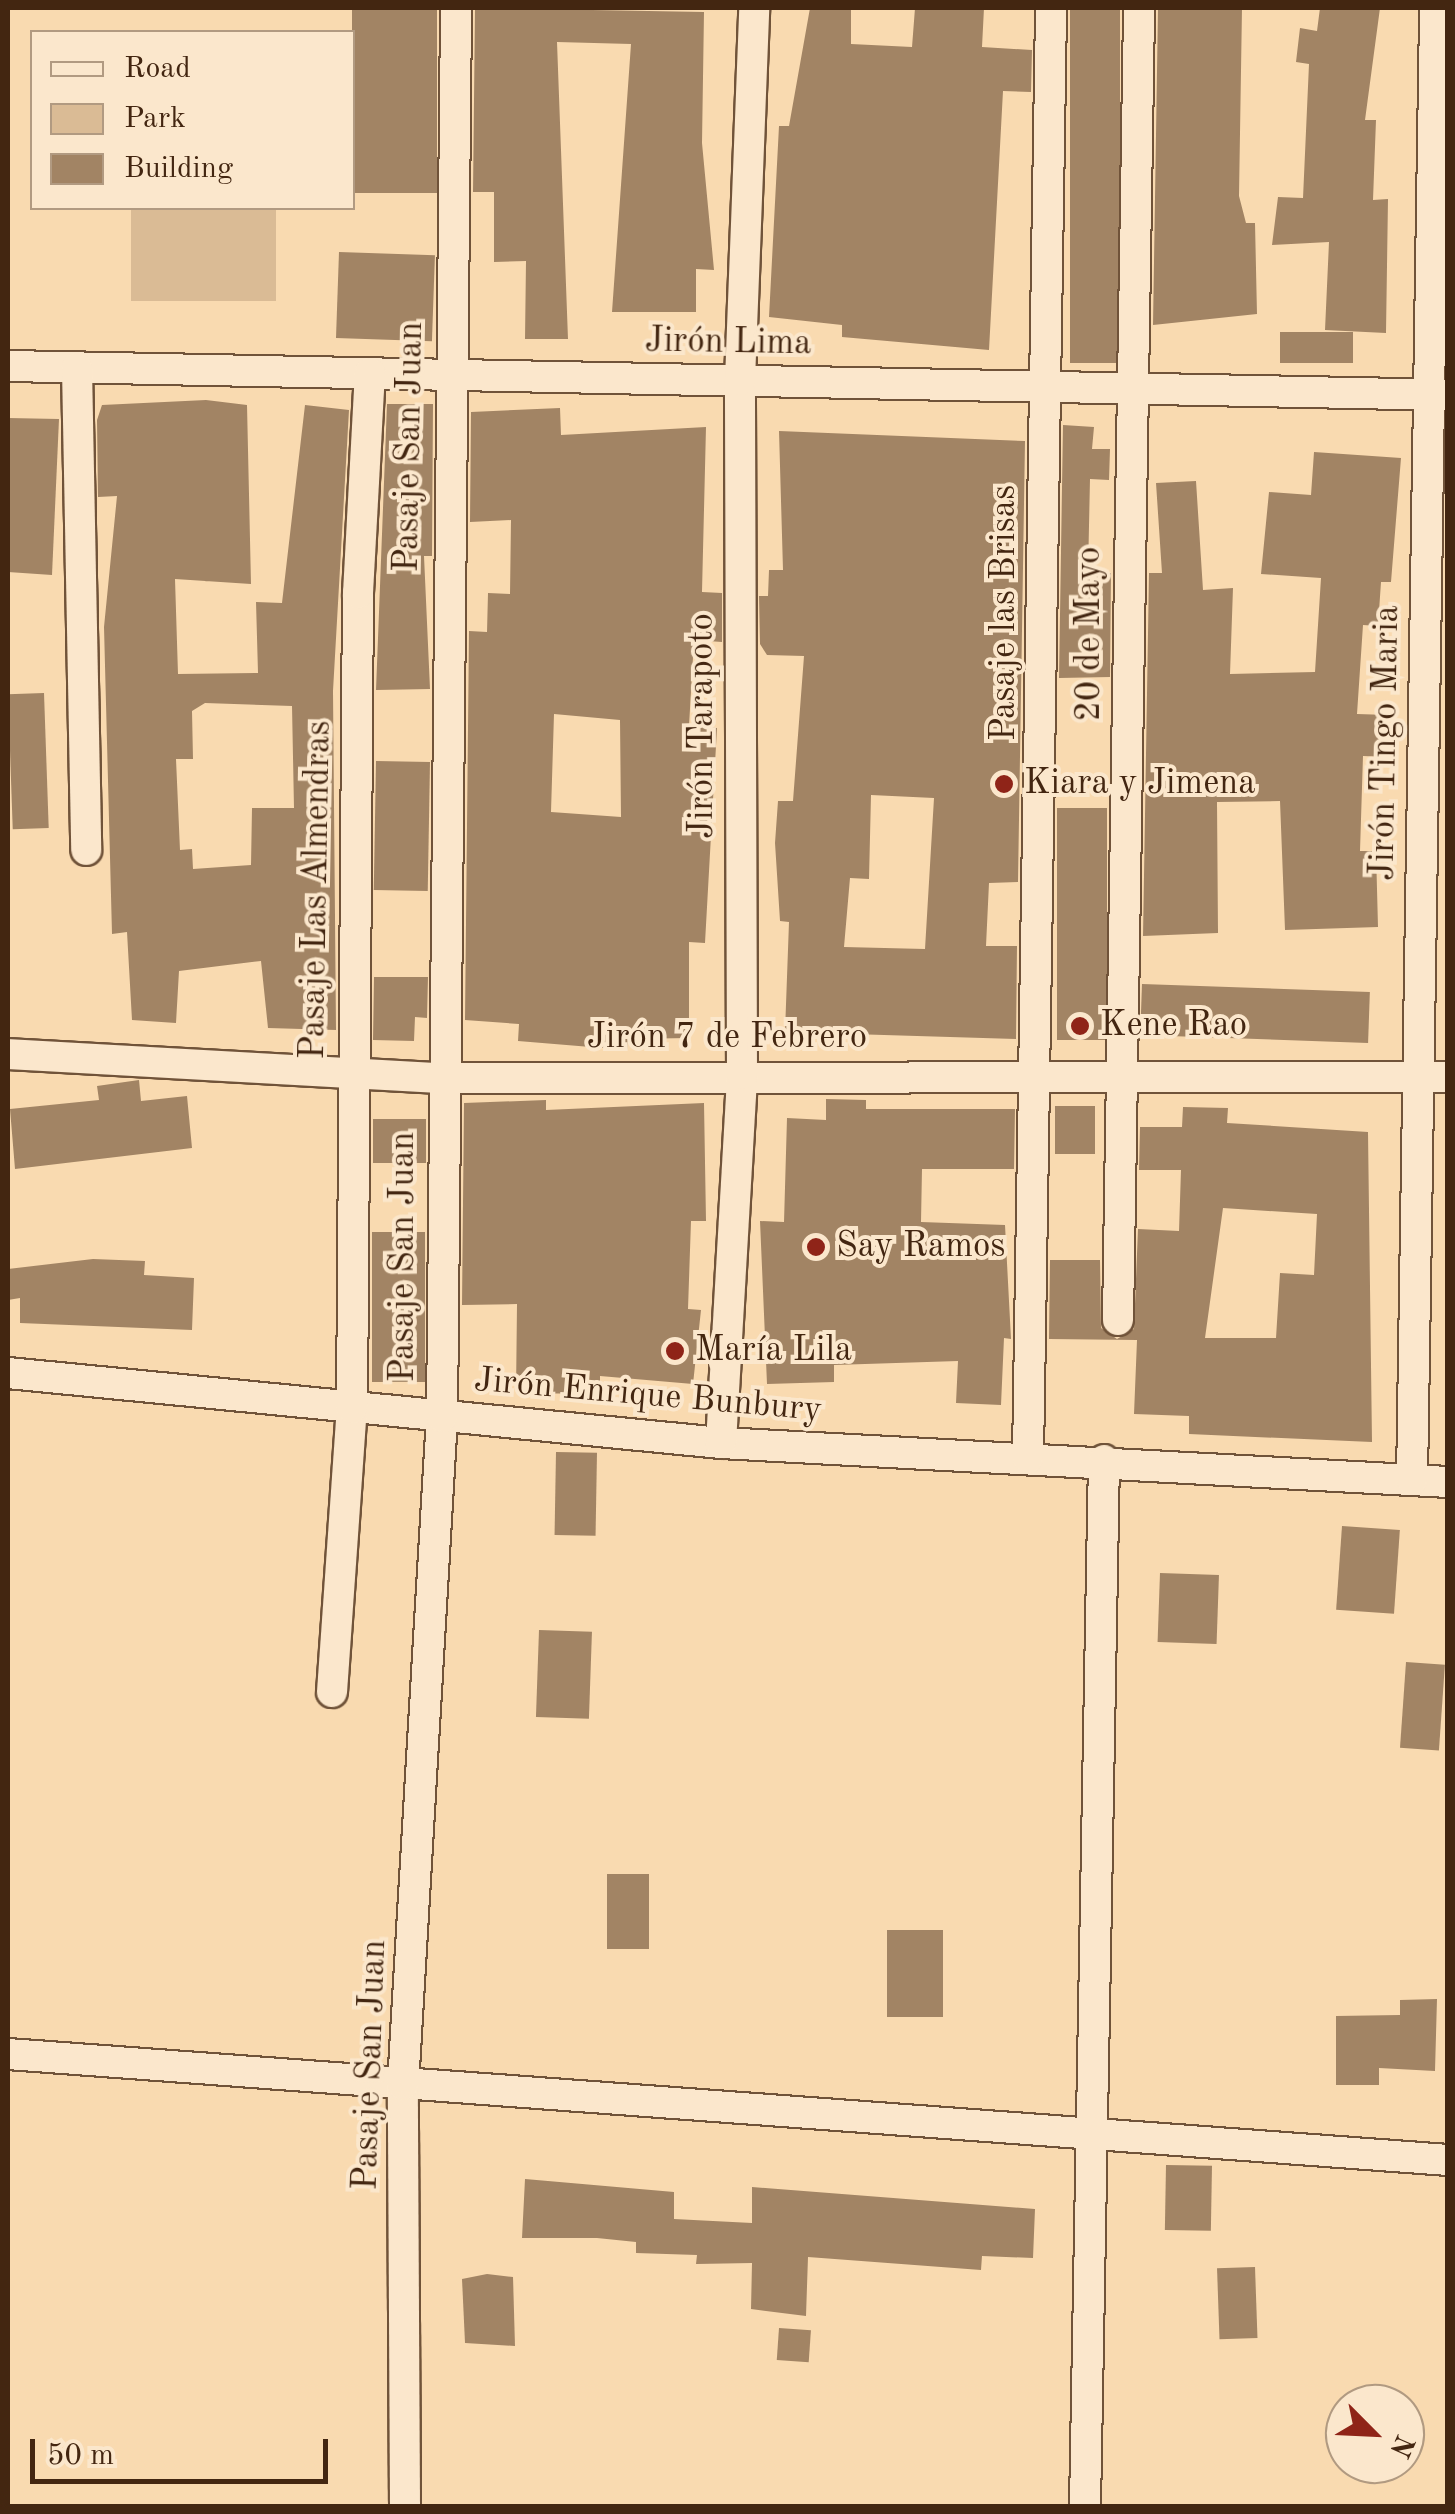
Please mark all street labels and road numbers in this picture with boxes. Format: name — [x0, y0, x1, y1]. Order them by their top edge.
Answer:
street label: Pasaje San Juan — [387, 321, 433, 573]
street label: Jirón Lima — [644, 321, 812, 365]
street label: Pasaje las Brisas — [984, 485, 1026, 741]
street label: 20 de Mayo — [1069, 547, 1111, 721]
street label: Jirón Tingo Maria — [1363, 605, 1409, 881]
street label: Jirón Tarapoto — [682, 613, 724, 839]
street label: Pasaje Las Almendras — [293, 720, 341, 1060]
street label: Jirón 7 de Febrero — [587, 1017, 867, 1059]
street label: Pasaje San Juan — [383, 1132, 425, 1382]
street label: Jirón Enrique Bunbury — [472, 1360, 824, 1432]
street label: Pasaje San Juan — [346, 1939, 396, 2191]

